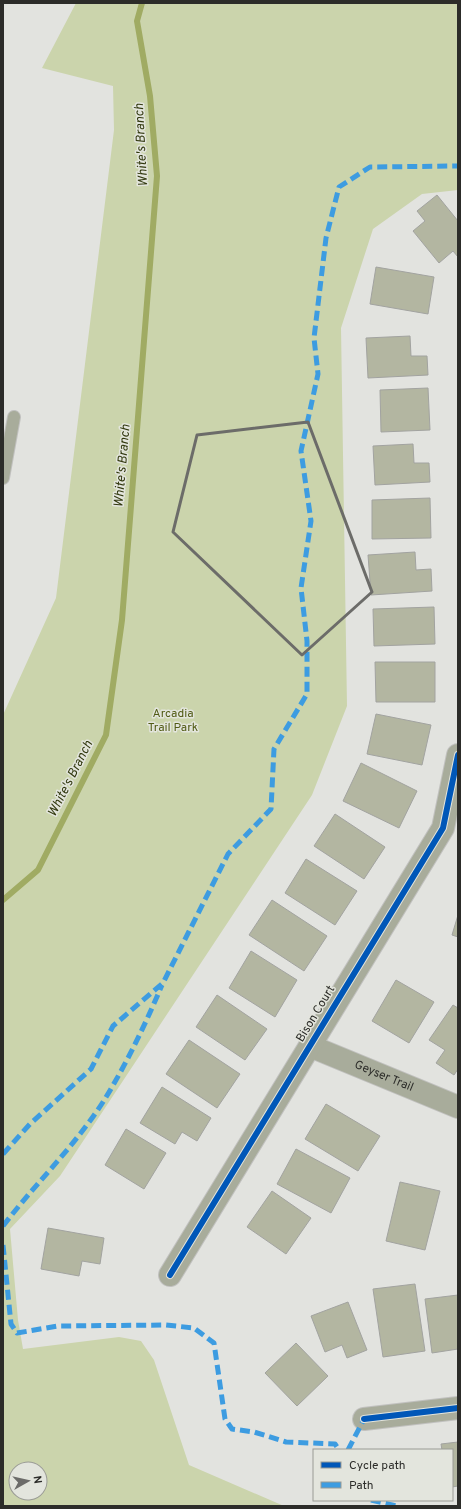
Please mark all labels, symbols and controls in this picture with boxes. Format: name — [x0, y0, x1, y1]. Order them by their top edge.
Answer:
water label: White's Branch — [132, 103, 152, 187]
water label: White's Branch — [111, 424, 135, 508]
park label: Arcadia Trail Park — [148, 706, 198, 736]
water label: White's Branch — [45, 738, 97, 820]
street label: Bison Court — [293, 983, 339, 1045]
street label: Geyser Trail — [352, 1057, 416, 1096]
legend — [313, 1449, 453, 1501]
text: Cycle path — [349, 1458, 406, 1474]
north arrow — [8, 1461, 48, 1501]
text: N — [29, 1475, 44, 1485]
text: Path — [349, 1478, 374, 1494]

